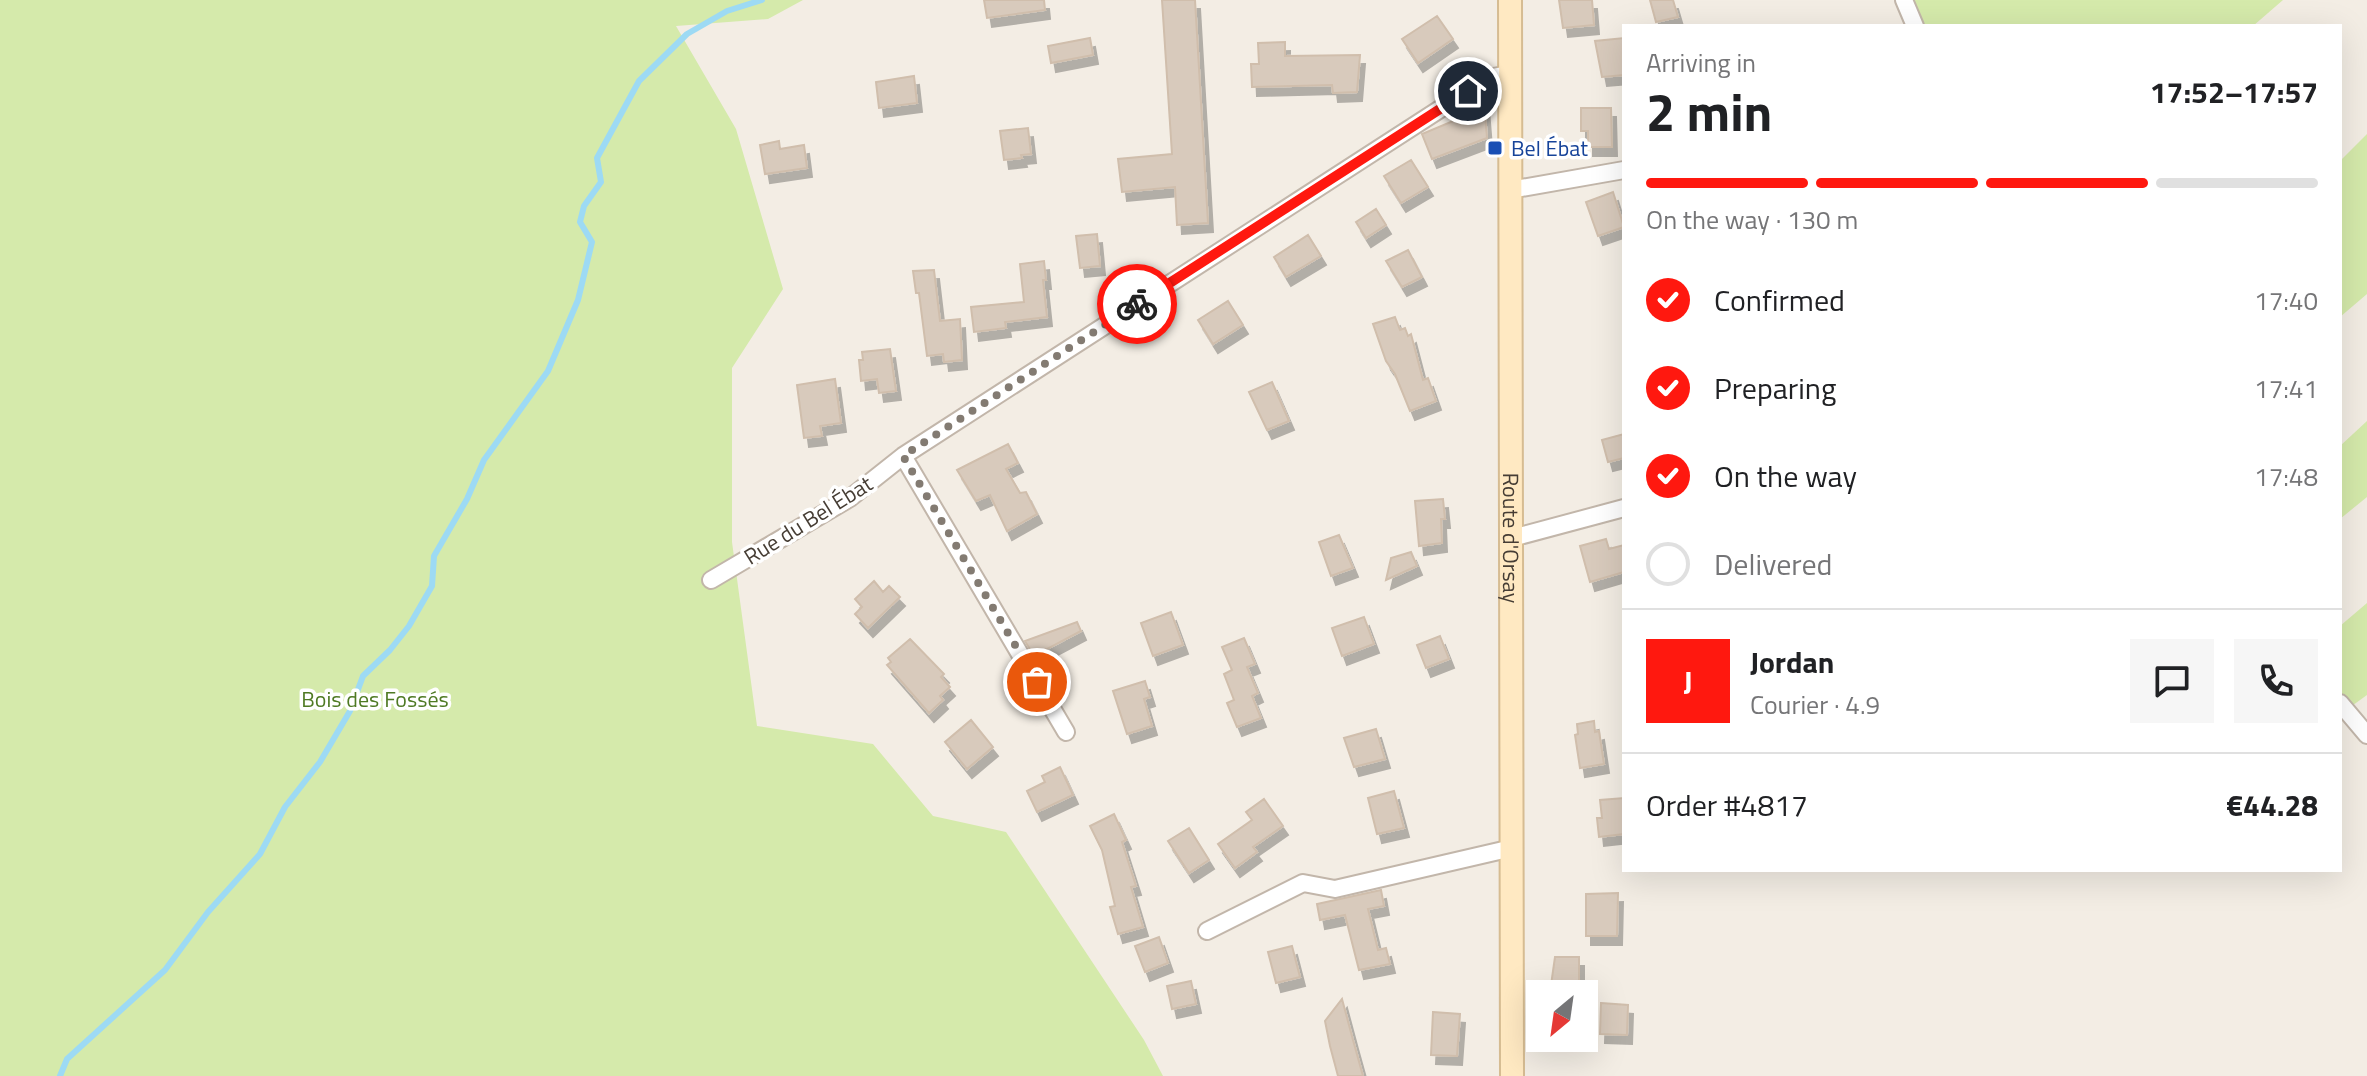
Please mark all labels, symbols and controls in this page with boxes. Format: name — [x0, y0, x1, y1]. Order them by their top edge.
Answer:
text: Arriving in — [1646, 43, 1756, 82]
pin — [1434, 57, 1502, 125]
icon: home — [1446, 69, 1490, 113]
text: 17:52–17:57 — [2150, 69, 2318, 115]
text: 2 min — [1646, 72, 1772, 151]
place label: Bel Ébat — [1511, 131, 1588, 165]
marker: Bel Ébat — [1486, 139, 1504, 157]
text: On the way · 130 m — [1646, 200, 1858, 239]
courier — [1097, 264, 1177, 344]
text: Confirmed — [1714, 277, 1845, 323]
icon: check — [1646, 278, 1690, 322]
text: 17:40 — [2254, 281, 2318, 320]
icon: bike — [1115, 282, 1159, 326]
text: Preparing — [1714, 365, 1836, 411]
icon: check — [1646, 366, 1690, 410]
text: 17:41 — [2254, 369, 2318, 408]
text: On the way — [1714, 453, 1857, 499]
icon: check — [1646, 454, 1690, 498]
text: 17:48 — [2254, 457, 2318, 496]
street label: Rue du Bel Ébat — [737, 467, 879, 573]
street label: Route d'Orsay — [1494, 473, 1528, 604]
text: Delivered — [1714, 541, 1832, 587]
text: Jordan — [1750, 639, 1834, 685]
button: chat — [2130, 639, 2214, 723]
button: phone — [2234, 639, 2318, 723]
pin — [1003, 648, 1071, 716]
text: J — [1683, 658, 1693, 704]
icon: bag — [1015, 660, 1059, 704]
park label: Bois des Fossés — [301, 682, 449, 716]
text: Courier · 4.9 — [1750, 685, 1880, 724]
text: Order #4817 — [1646, 782, 1808, 828]
text: €44.28 — [2226, 782, 2318, 828]
north arrow — [1526, 980, 1598, 1052]
map controls — [1526, 980, 1598, 1052]

